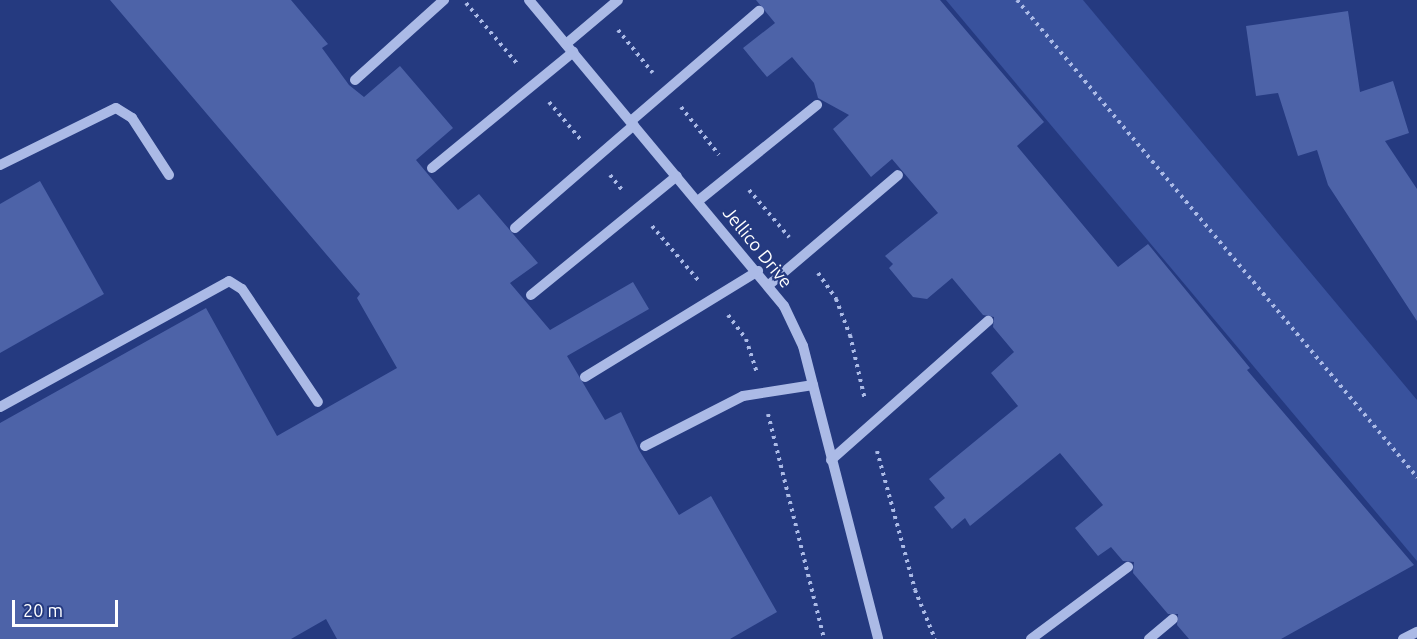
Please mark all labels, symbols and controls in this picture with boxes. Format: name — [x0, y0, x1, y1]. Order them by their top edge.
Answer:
street label: Jellico Drive — [719, 202, 797, 292]
scale bar — [15, 588, 122, 626]
text: 20 m — [23, 600, 63, 620]

